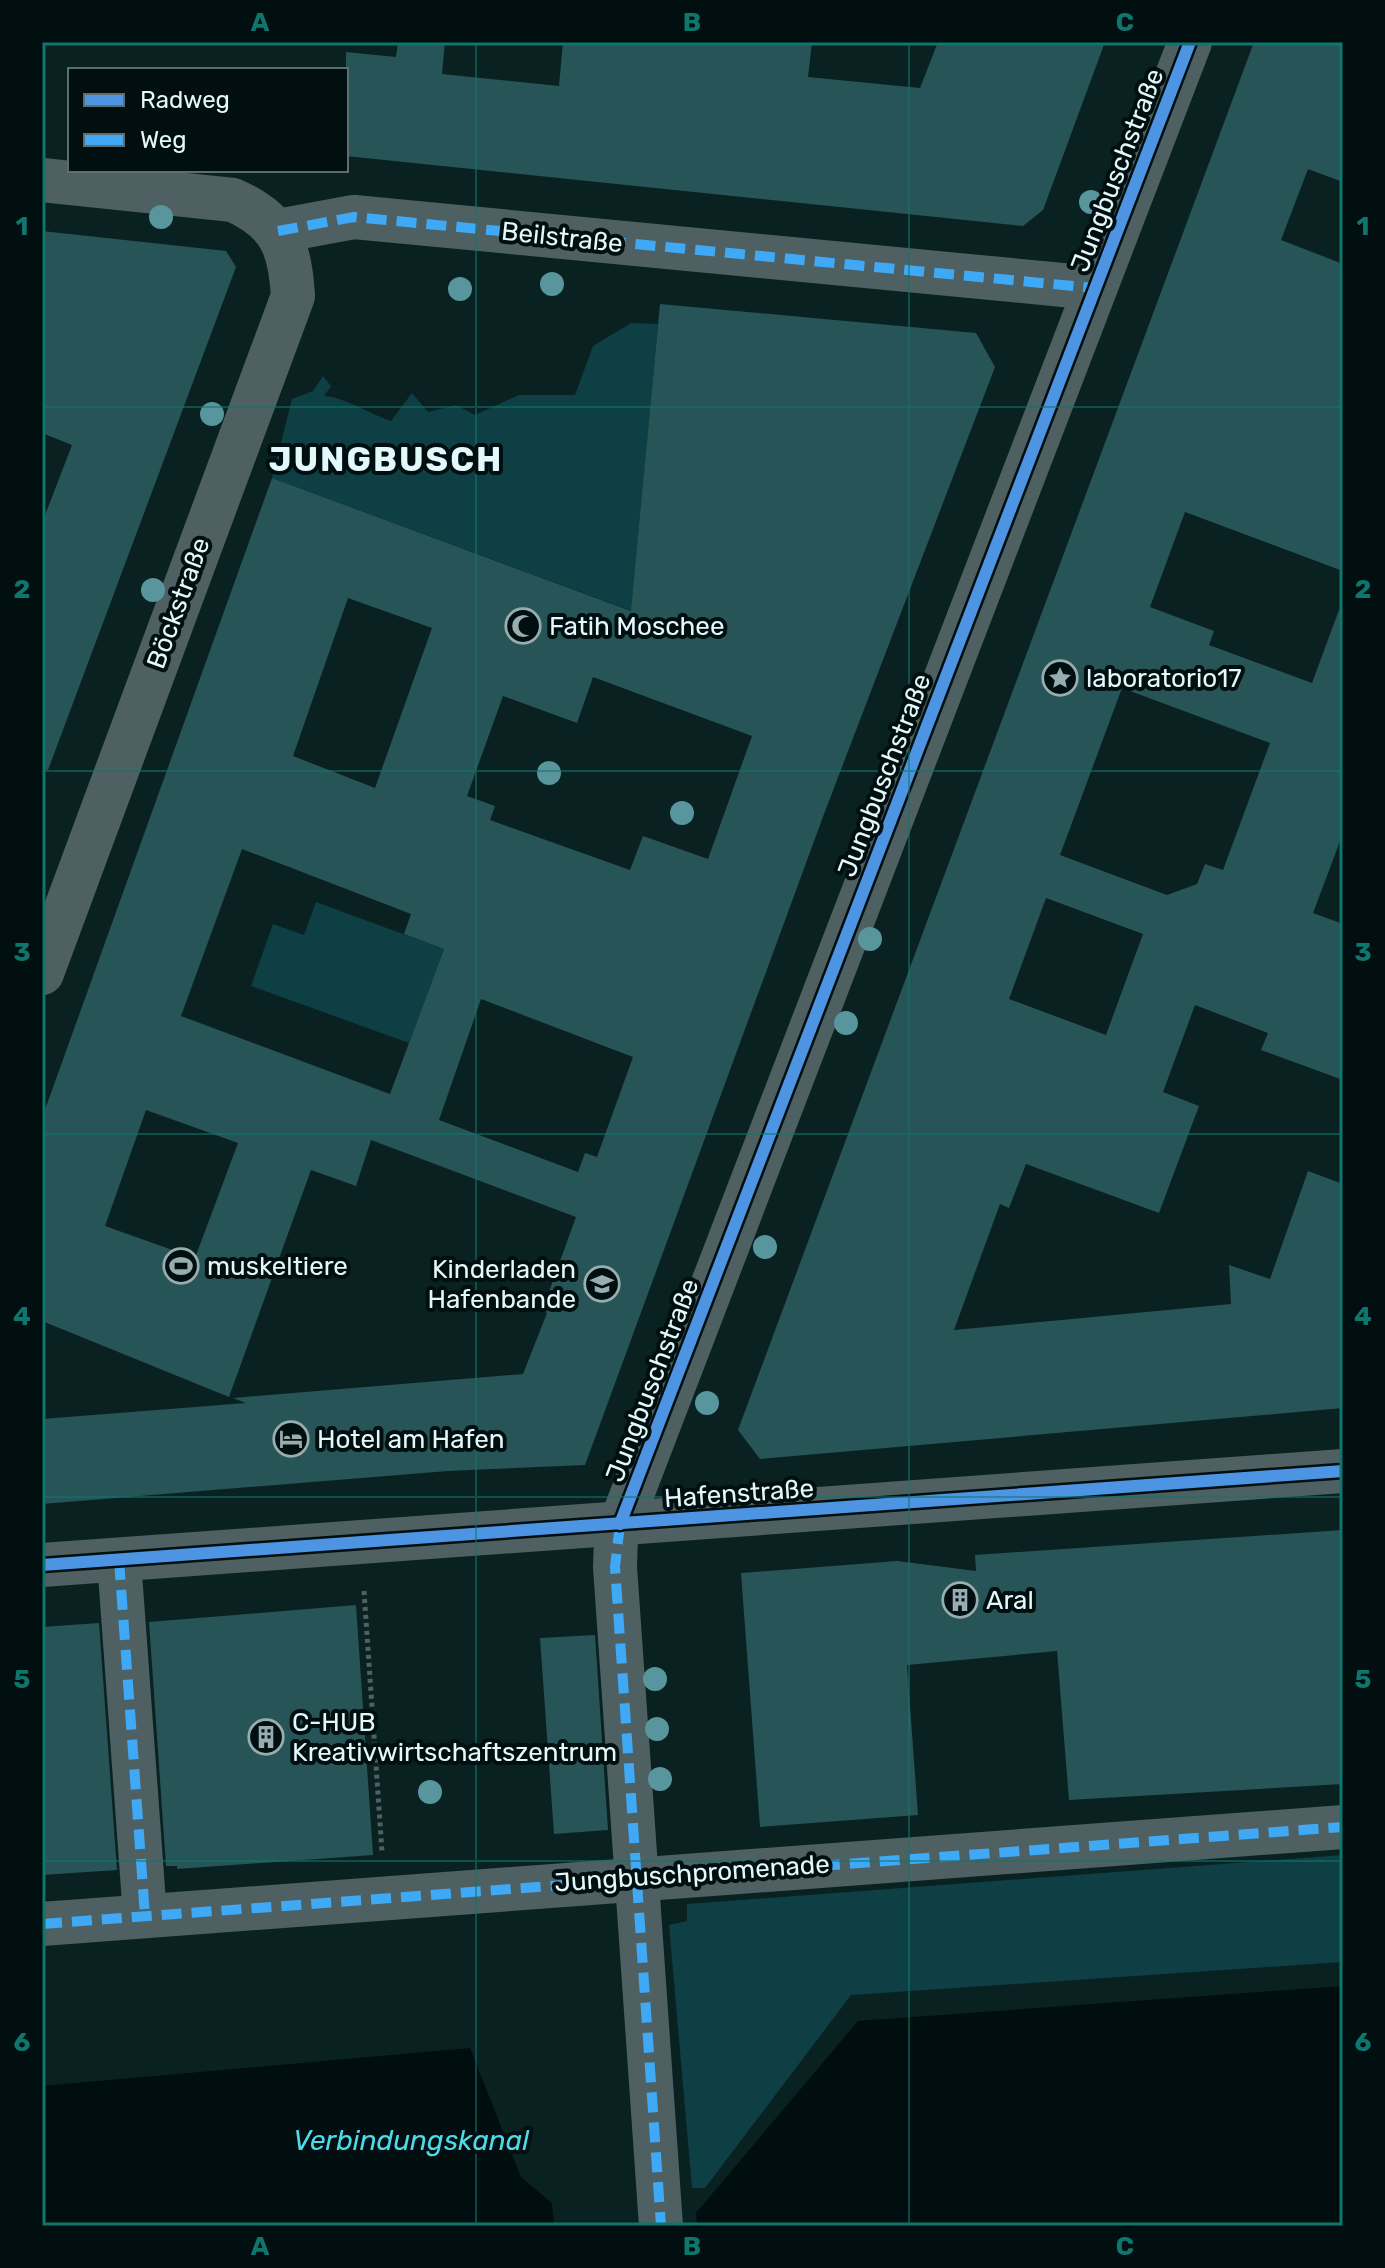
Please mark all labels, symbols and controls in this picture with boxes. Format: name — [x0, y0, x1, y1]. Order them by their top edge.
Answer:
text: A — [251, 7, 270, 38]
text: B — [683, 7, 701, 38]
text: C — [1116, 7, 1134, 38]
street label: Jungbuschstraße — [1064, 64, 1170, 276]
legend — [68, 68, 348, 172]
text: Radweg — [140, 86, 230, 114]
text: Weg — [140, 126, 187, 154]
text: 1 — [16, 211, 28, 242]
text: 1 — [1357, 211, 1369, 242]
street label: Beilstraße — [500, 216, 624, 259]
district label: JUNGBUSCH — [269, 439, 503, 480]
street label: Böckstraße — [140, 533, 216, 673]
text: 2 — [14, 574, 30, 605]
text: 2 — [1355, 574, 1371, 605]
mosque icon: Fatih Moschee — [504, 607, 542, 645]
place label: Fatih Moschee — [549, 611, 724, 642]
place icon: laboratorio17 — [1041, 659, 1079, 697]
place label: laboratorio17 — [1086, 663, 1242, 694]
street label: Jungbuschstraße — [831, 669, 937, 881]
text: 3 — [13, 937, 31, 968]
text: 3 — [1354, 937, 1372, 968]
sports icon: muskeltiere — [162, 1247, 200, 1285]
place label: muskeltiere — [207, 1251, 348, 1282]
place label: Kinderladen Hafenbande — [428, 1254, 576, 1315]
school or university icon: Kinderladen Hafenbande — [583, 1265, 621, 1303]
street label: Jungbuschstraße — [599, 1274, 705, 1486]
text: 4 — [13, 1301, 31, 1332]
text: 4 — [1354, 1301, 1372, 1332]
hotel icon: Hotel am Hafen — [272, 1420, 310, 1458]
place label: Hotel am Hafen — [317, 1424, 504, 1455]
street label: Hafenstraße — [663, 1473, 815, 1514]
building icon: Aral — [941, 1581, 979, 1619]
place label: Aral — [986, 1585, 1034, 1616]
text: 5 — [14, 1664, 30, 1695]
text: 5 — [1355, 1664, 1371, 1695]
place label: C-HUB Kreativwirtschaftszentrum — [292, 1707, 617, 1768]
building icon: C-HUB Kreativwirtschaftszentrum — [247, 1718, 285, 1756]
street label: Jungbuschpromenade — [553, 1848, 831, 1899]
text: 6 — [14, 2027, 31, 2058]
text: 6 — [1355, 2027, 1372, 2058]
water label: Verbindungskanal — [293, 2124, 530, 2157]
text: A — [251, 2231, 270, 2262]
text: B — [683, 2231, 701, 2262]
text: C — [1116, 2231, 1134, 2262]

